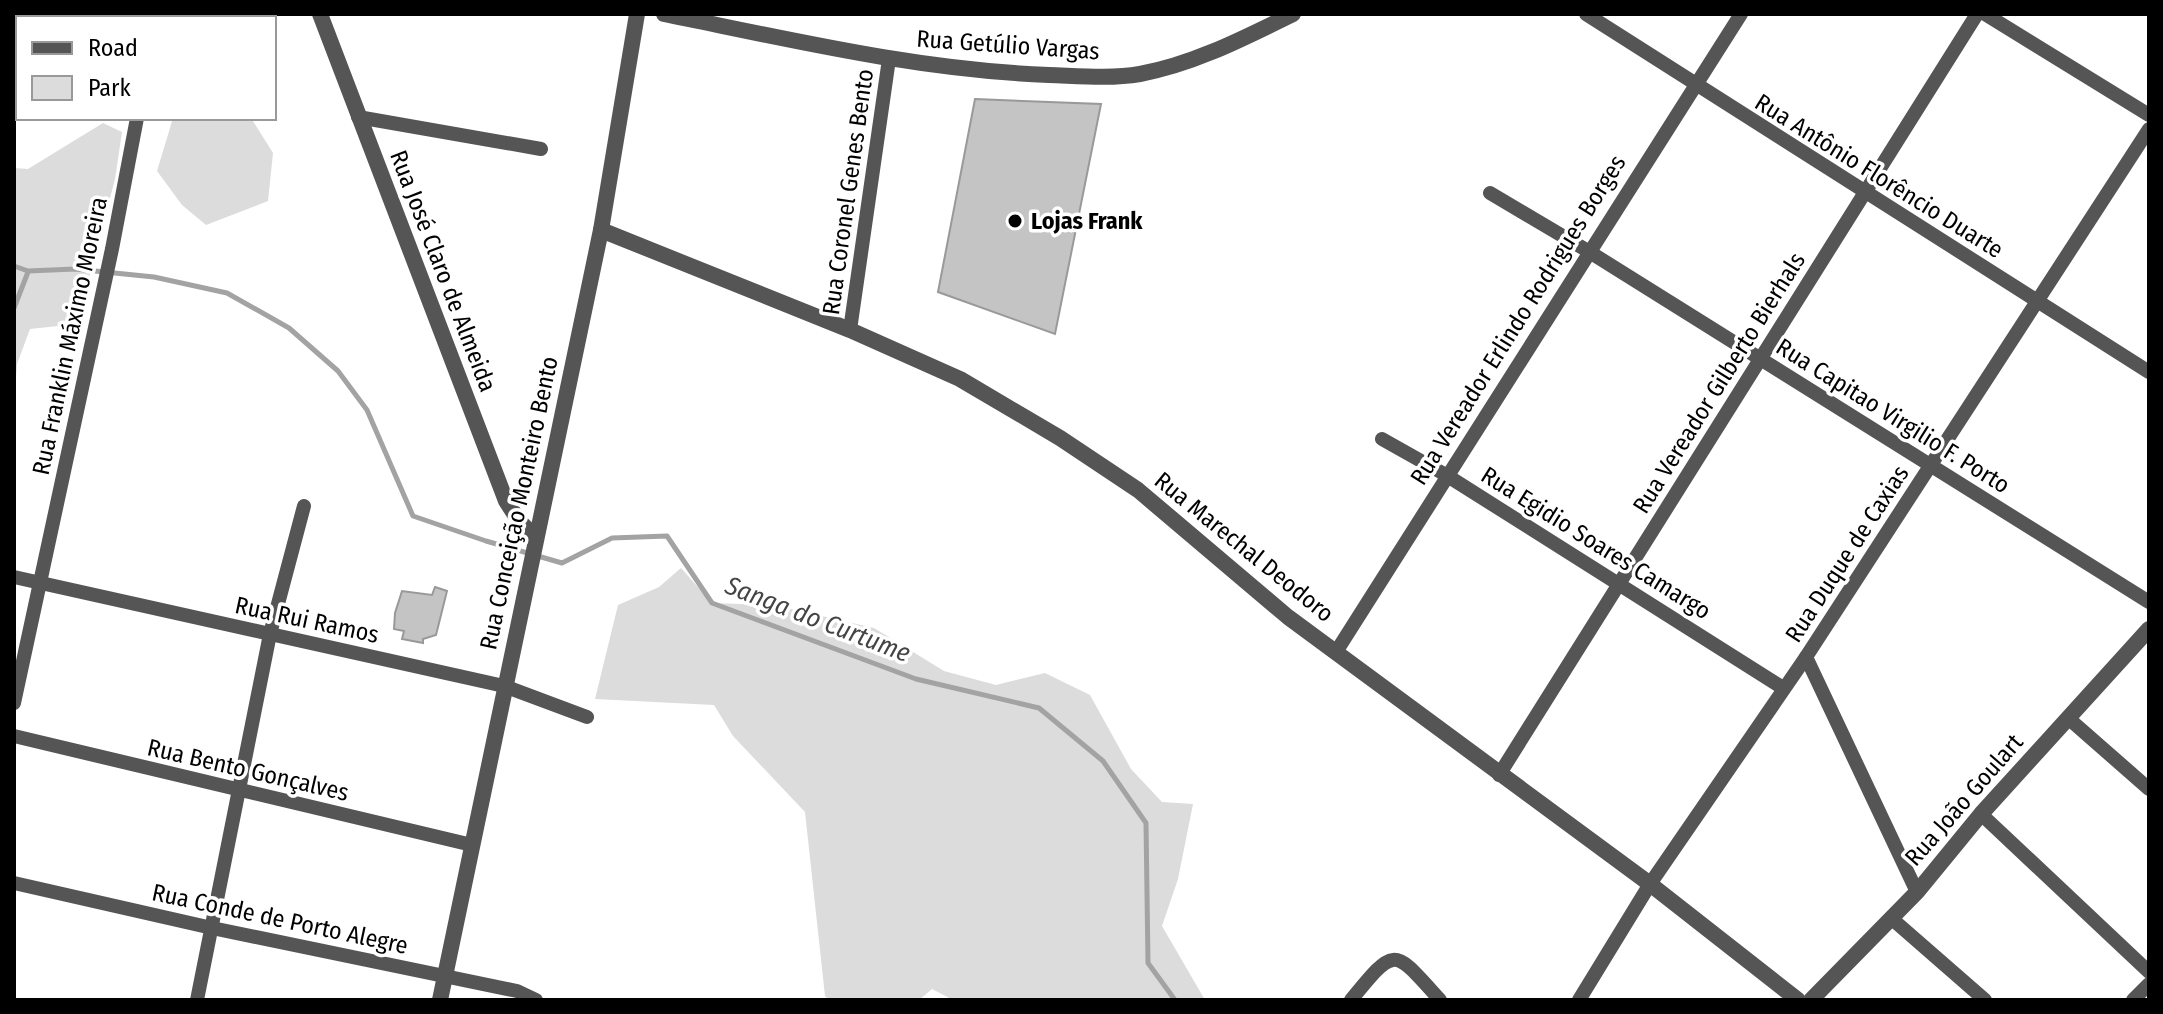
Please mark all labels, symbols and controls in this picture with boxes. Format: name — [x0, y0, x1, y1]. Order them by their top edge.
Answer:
legend — [16, 16, 276, 120]
street label: Rua Getúlio Vargas — [916, 25, 1100, 65]
text: Road — [88, 34, 138, 62]
street label: Rua Coronel Genes Bento — [817, 67, 879, 317]
text: Park — [88, 74, 131, 102]
street label: Rua Antônio Florêncio Duarte — [1750, 88, 2008, 264]
street label: Rua José Claro de Almeida — [384, 146, 502, 396]
street label: Rua Vereador Erlindo Rodrigues Borges — [1405, 150, 1631, 490]
street label: Rua Franklin Máximo Moreira — [27, 194, 113, 478]
place label: Lojas Frank — [1031, 207, 1143, 235]
marker: Lojas Frank — [1006, 212, 1024, 230]
street label: Rua Vereador Gilberto Bierhals — [1627, 247, 1811, 519]
street label: Rua Capitao Virgilio F. Porto — [1771, 333, 2015, 499]
street label: Rua Conceição Monteiro Bento — [474, 354, 564, 652]
street label: Rua Duque de Caxias — [1779, 460, 1915, 648]
street label: Rua Egidio Soares Camargo — [1476, 461, 1716, 625]
street label: Rua Marechal Deodoro — [1149, 466, 1339, 628]
water label: Sanga do Curtume — [720, 570, 915, 669]
street label: Rua Rui Ramos — [233, 591, 381, 649]
street label: Rua João Goulart — [1899, 728, 2029, 872]
street label: Rua Bento Gonçalves — [145, 733, 351, 807]
street label: Rua Conde de Porto Alegre — [150, 878, 410, 960]

